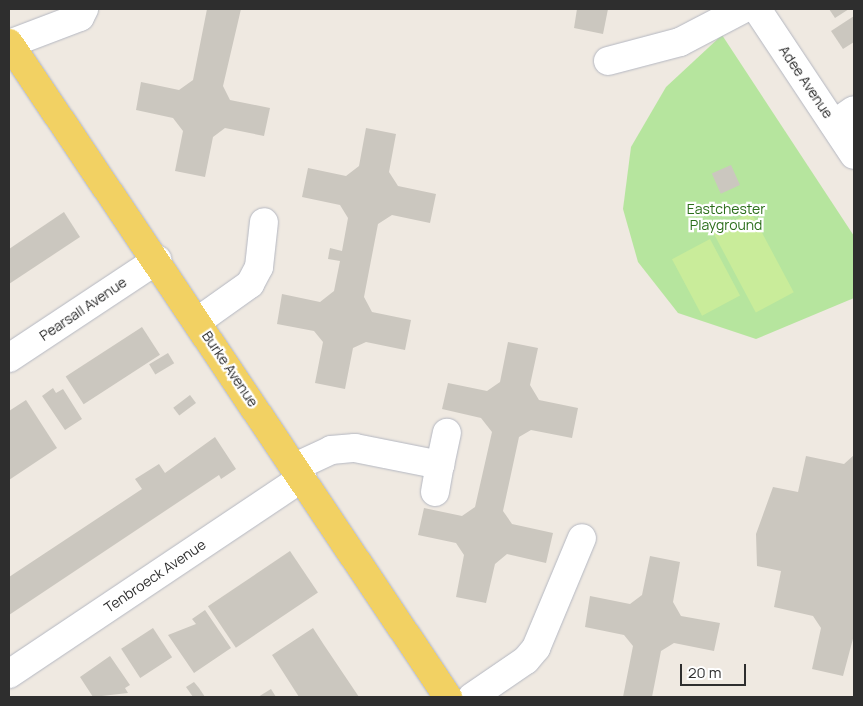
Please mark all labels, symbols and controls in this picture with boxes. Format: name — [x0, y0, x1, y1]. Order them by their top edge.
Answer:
street label: Adee Avenue — [775, 42, 837, 122]
park label: Eastchester Playground — [687, 201, 765, 233]
street label: Pearsall Avenue — [36, 274, 130, 344]
street label: Burke Avenue — [199, 328, 261, 410]
street label: Tenbroeck Avenue — [101, 536, 209, 616]
scale bar — [683, 654, 749, 686]
text: 20 m — [688, 662, 721, 683]

